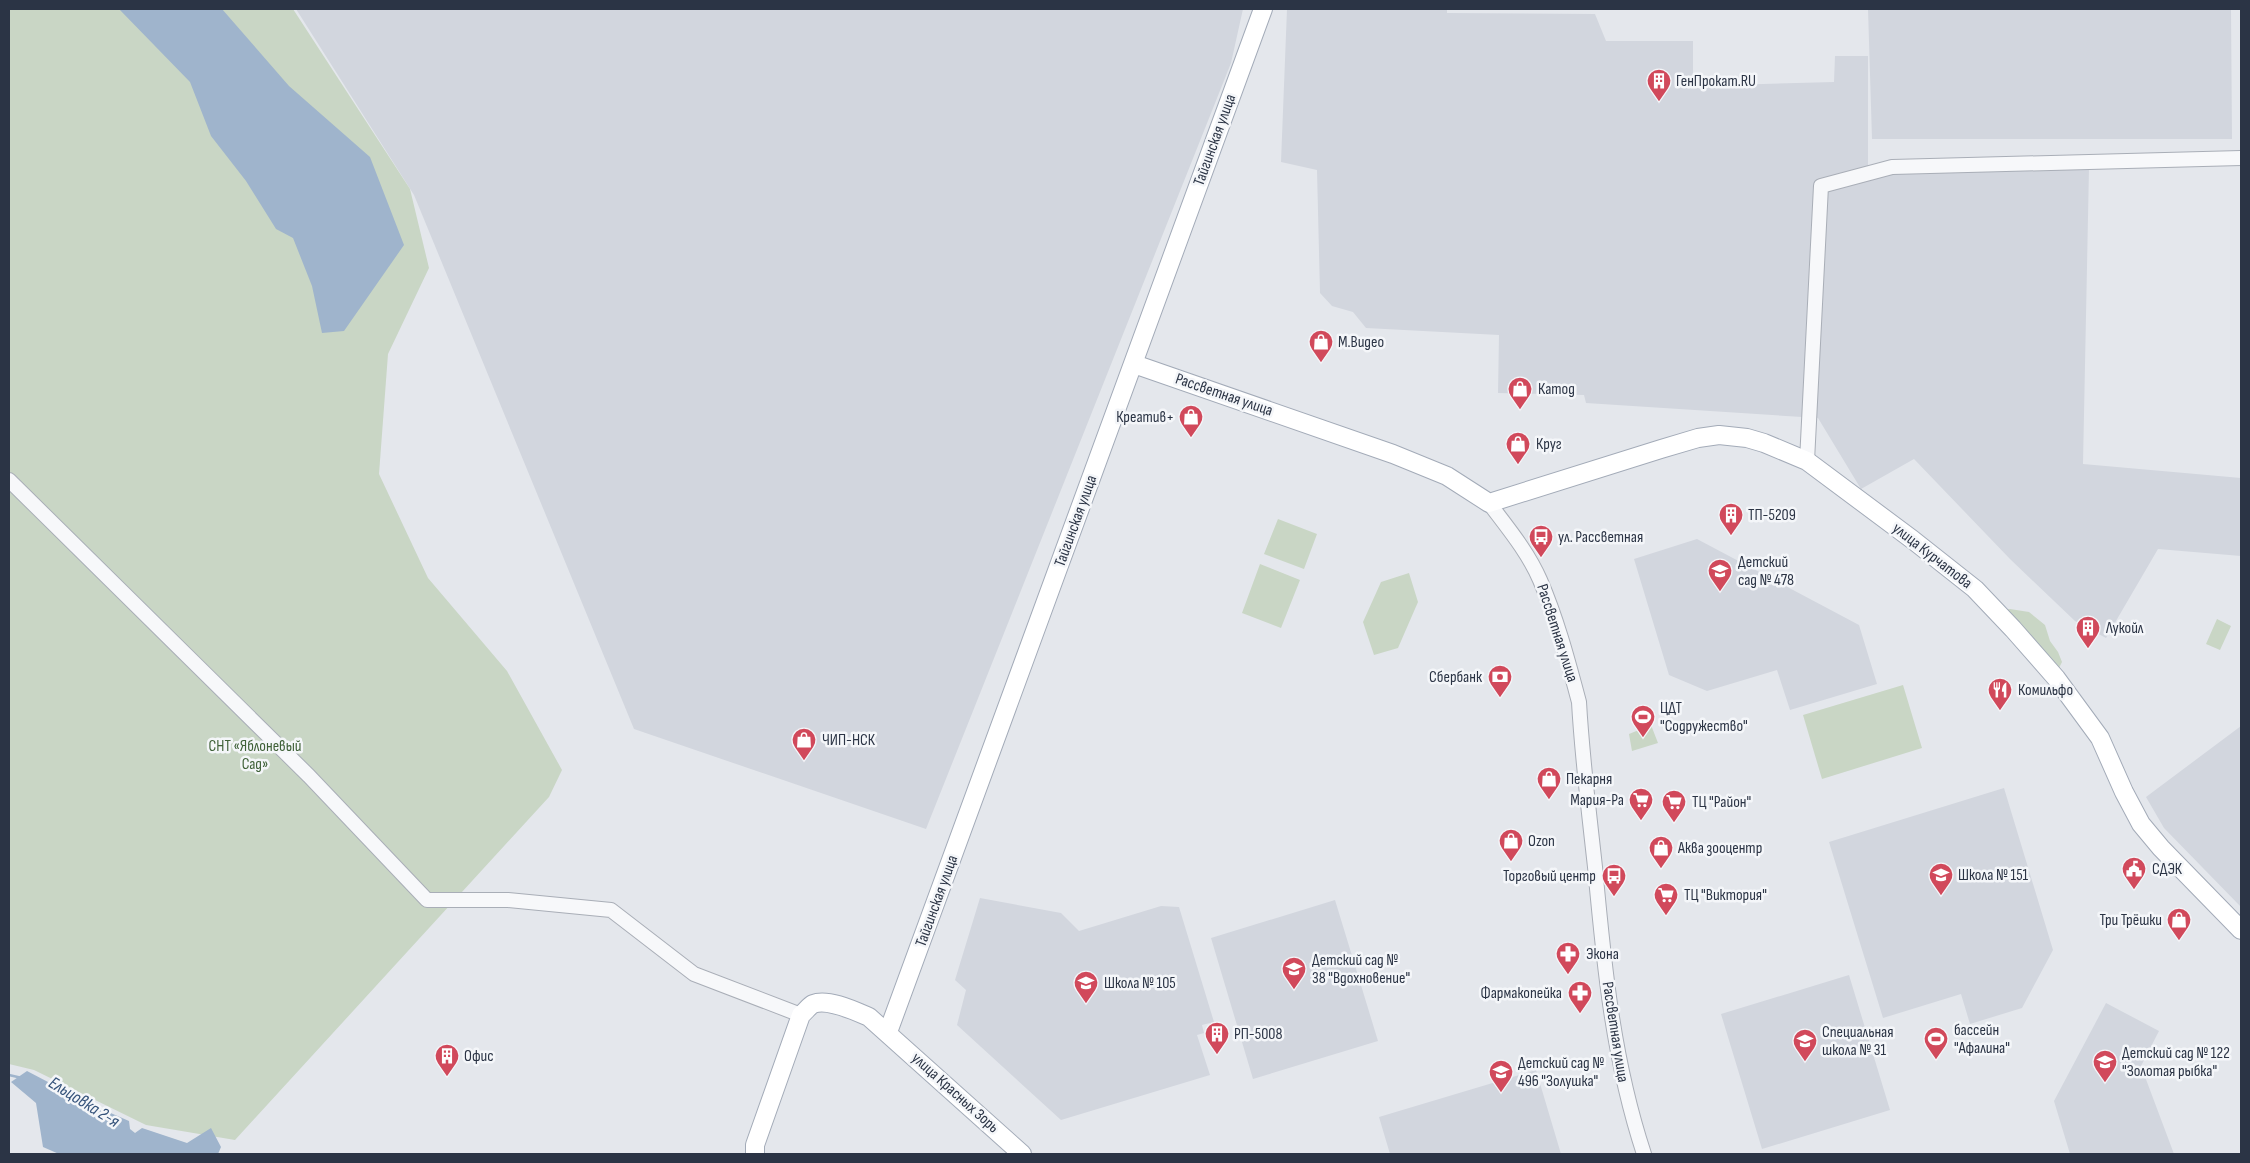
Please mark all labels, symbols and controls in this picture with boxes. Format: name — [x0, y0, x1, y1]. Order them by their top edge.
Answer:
building icon: ГенПрокат.RU — [1646, 68, 1672, 102]
place label: ГенПрокат.RU — [1676, 72, 1756, 91]
street label: Тайгинская улица — [1190, 92, 1240, 188]
shop icon: М.Видео — [1308, 329, 1334, 363]
place label: М.Видео — [1338, 333, 1384, 352]
street label: Рассветная улица — [1173, 369, 1275, 421]
shop icon: Катод — [1507, 376, 1533, 410]
place label: Катод — [1538, 380, 1575, 399]
shop icon: Креатив+ — [1178, 404, 1204, 438]
place label: Креатив+ — [1116, 408, 1174, 427]
shop icon: Круг — [1505, 431, 1531, 465]
place label: Круг — [1536, 435, 1562, 454]
street label: Тайгинская улица — [1051, 473, 1101, 569]
building icon: ТП-5209 — [1718, 502, 1744, 536]
place label: ТП-5209 — [1748, 506, 1796, 525]
street label: улица Курчатова — [1888, 519, 1976, 593]
bus stop icon: ул. Рассветная — [1528, 524, 1554, 558]
place label: ул. Рассветная — [1558, 528, 1643, 547]
place label: Детский сад № 478 — [1738, 553, 1794, 590]
school or university icon: Детский сад № 478 — [1707, 558, 1733, 592]
street label: Рассветная улица — [1532, 582, 1582, 684]
building icon: Лукойл — [2075, 615, 2101, 649]
place label: Лукойл — [2105, 619, 2144, 638]
bank icon: Сбербанк — [1487, 664, 1513, 698]
place label: Сбербанк — [1429, 668, 1483, 687]
restaurant icon: Комильфо — [1987, 677, 2013, 711]
place label: Комильфо — [2018, 681, 2073, 700]
place label: ЦДТ "Содружество" — [1660, 699, 1748, 736]
sports icon: ЦДТ "Содружество" — [1630, 704, 1656, 738]
shop icon: ЧИП-НСК — [791, 727, 817, 761]
place label: ЧИП-НСК — [822, 731, 876, 750]
park label: СНТ «Яблоневый Сад» — [209, 737, 302, 774]
shop icon: Пекарня — [1536, 766, 1562, 800]
place label: Пекарня — [1566, 770, 1612, 789]
supermarket icon: Мария-Ра — [1628, 787, 1654, 821]
supermarket icon: ТЦ "Район" — [1661, 789, 1687, 823]
place label: Мария-Ра — [1570, 791, 1624, 810]
place label: ТЦ "Район" — [1692, 793, 1751, 812]
shop icon: Ozon — [1498, 828, 1524, 862]
place label: Ozon — [1528, 832, 1555, 851]
shop icon: Аква зооцентр — [1648, 835, 1674, 869]
place label: Аква зооцентр — [1677, 839, 1762, 858]
street label: Тайгинская улица — [912, 853, 962, 949]
public building icon: СДЭК — [2121, 856, 2147, 890]
place label: СДЭК — [2152, 860, 2183, 879]
school or university icon: Школа № 151 — [1928, 862, 1954, 896]
bus stop icon: Торговый центр — [1601, 863, 1627, 897]
place label: Школа № 151 — [1958, 866, 2029, 885]
place label: Торговый центр — [1503, 867, 1596, 886]
supermarket icon: ТЦ "Виктория" — [1653, 882, 1679, 916]
place label: ТЦ "Виктория" — [1684, 886, 1767, 905]
shop icon: Три Трёшки — [2166, 907, 2192, 941]
place label: Три Трёшки — [2100, 911, 2162, 930]
pharmacy icon: Экона — [1555, 941, 1581, 975]
place label: Экона — [1586, 945, 1619, 964]
place label: Детский сад № 38 "Вдохновение" — [1312, 951, 1410, 988]
school or university icon: Детский сад № 38 "Вдохновение" — [1281, 956, 1307, 990]
school or university icon: Школа № 105 — [1073, 970, 1099, 1004]
place label: Школа № 105 — [1104, 974, 1176, 993]
pharmacy icon: Фармакопейка — [1567, 980, 1593, 1014]
street label: Рассветная улица — [1598, 980, 1632, 1084]
place label: Фармакопейка — [1481, 984, 1562, 1003]
building icon: РП-5008 — [1204, 1021, 1230, 1055]
place label: бассейн "Афалина" — [1954, 1021, 2010, 1058]
place label: Специальная школа № 31 — [1822, 1023, 1894, 1060]
place label: РП-5008 — [1234, 1025, 1282, 1044]
sports icon: бассейн "Афалина" — [1923, 1026, 1949, 1060]
school or university icon: Специальная школа № 31 — [1792, 1028, 1818, 1062]
building icon: Офис — [434, 1043, 460, 1077]
place label: Детский сад № 122 "Золотая рыбка" — [2122, 1044, 2230, 1081]
place label: Офис — [464, 1047, 494, 1066]
street label: улица Красных Зорь — [907, 1049, 1003, 1137]
school or university icon: Детский сад № 122 "Золотая рыбка" — [2092, 1049, 2118, 1083]
place label: Детский сад № 496 "Золушка" — [1518, 1054, 1604, 1091]
school or university icon: Детский сад № 496 "Золушка" — [1488, 1059, 1514, 1093]
water label: Ельцовка 2-я — [45, 1072, 123, 1132]

